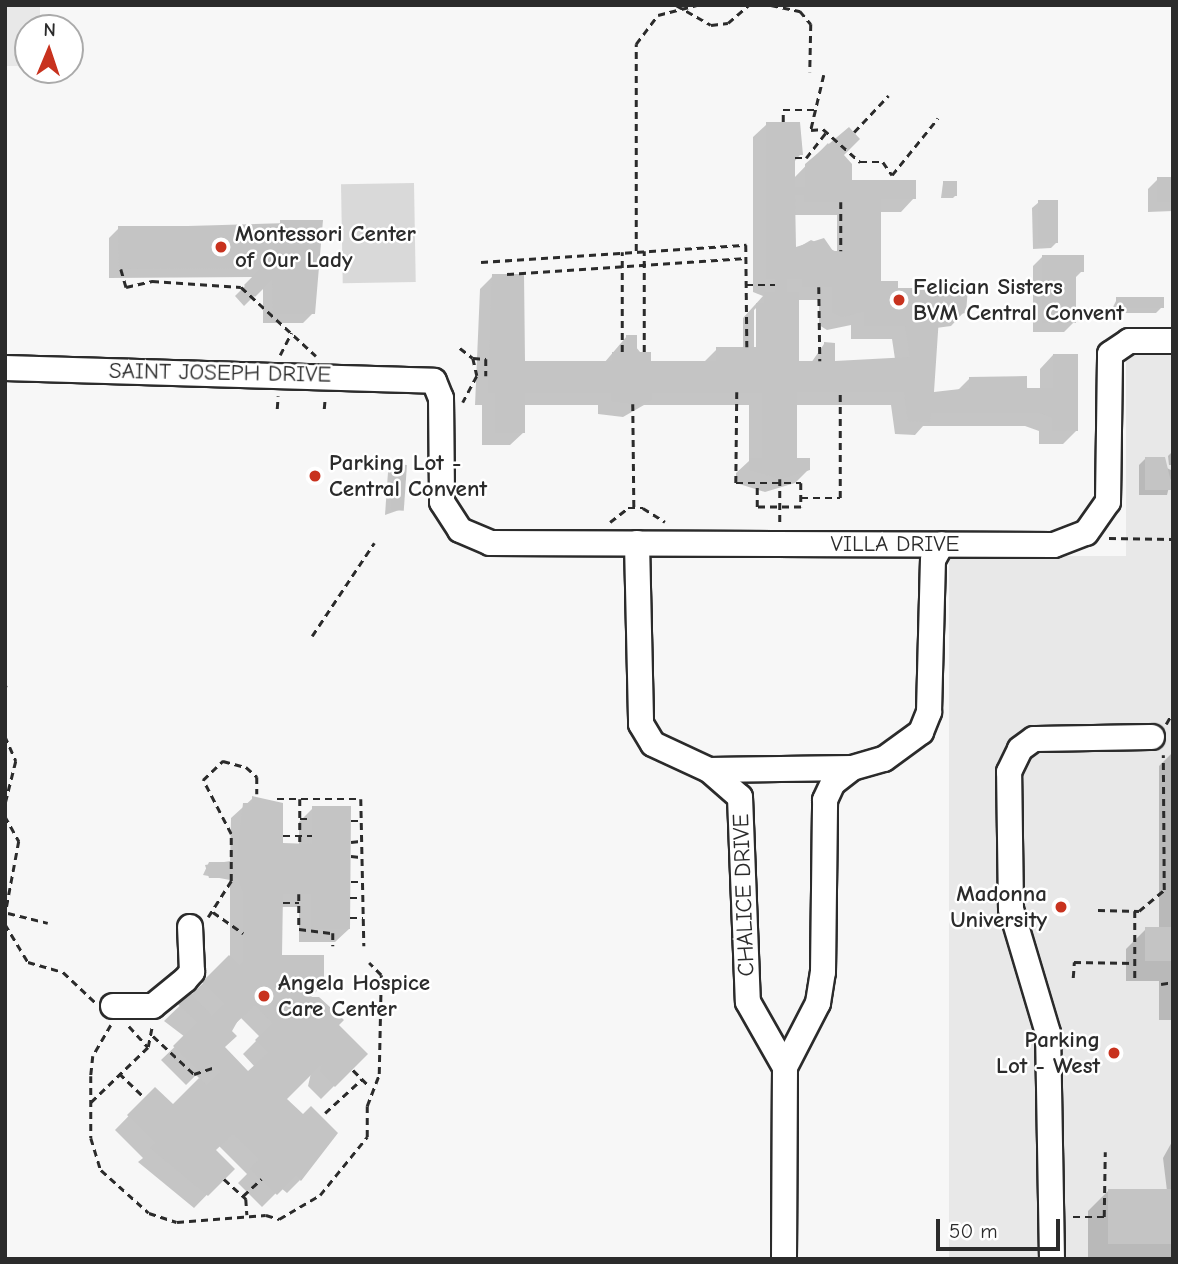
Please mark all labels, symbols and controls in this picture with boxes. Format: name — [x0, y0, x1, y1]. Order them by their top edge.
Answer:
north arrow — [14, 14, 84, 84]
text: N — [43, 19, 56, 41]
place label: Montessori Center of Our Lady — [235, 220, 416, 274]
marker: Montessori Center of Our Lady — [213, 239, 229, 255]
place label: Felician Sisters BVM Central Convent — [913, 273, 1124, 327]
marker: Felician Sisters BVM Central Convent — [891, 292, 907, 308]
street label: SAINT JOSEPH DRIVE — [109, 357, 331, 389]
place label: Parking Lot - Central Convent — [329, 449, 487, 503]
marker: Parking Lot - Central Convent — [307, 468, 323, 484]
street label: VILLA DRIVE — [831, 530, 959, 558]
street label: CHALICE DRIVE — [727, 813, 761, 977]
place label: Madonna University — [950, 880, 1047, 934]
marker: Madonna University — [1053, 899, 1069, 915]
place label: Angela Hospice Care Center — [278, 969, 430, 1023]
marker: Angela Hospice Care Center — [256, 988, 272, 1004]
place label: Parking Lot - West — [996, 1026, 1100, 1080]
marker: Parking Lot - West — [1106, 1045, 1122, 1061]
scale bar — [940, 1204, 1064, 1248]
text: 50 m — [949, 1219, 998, 1243]

